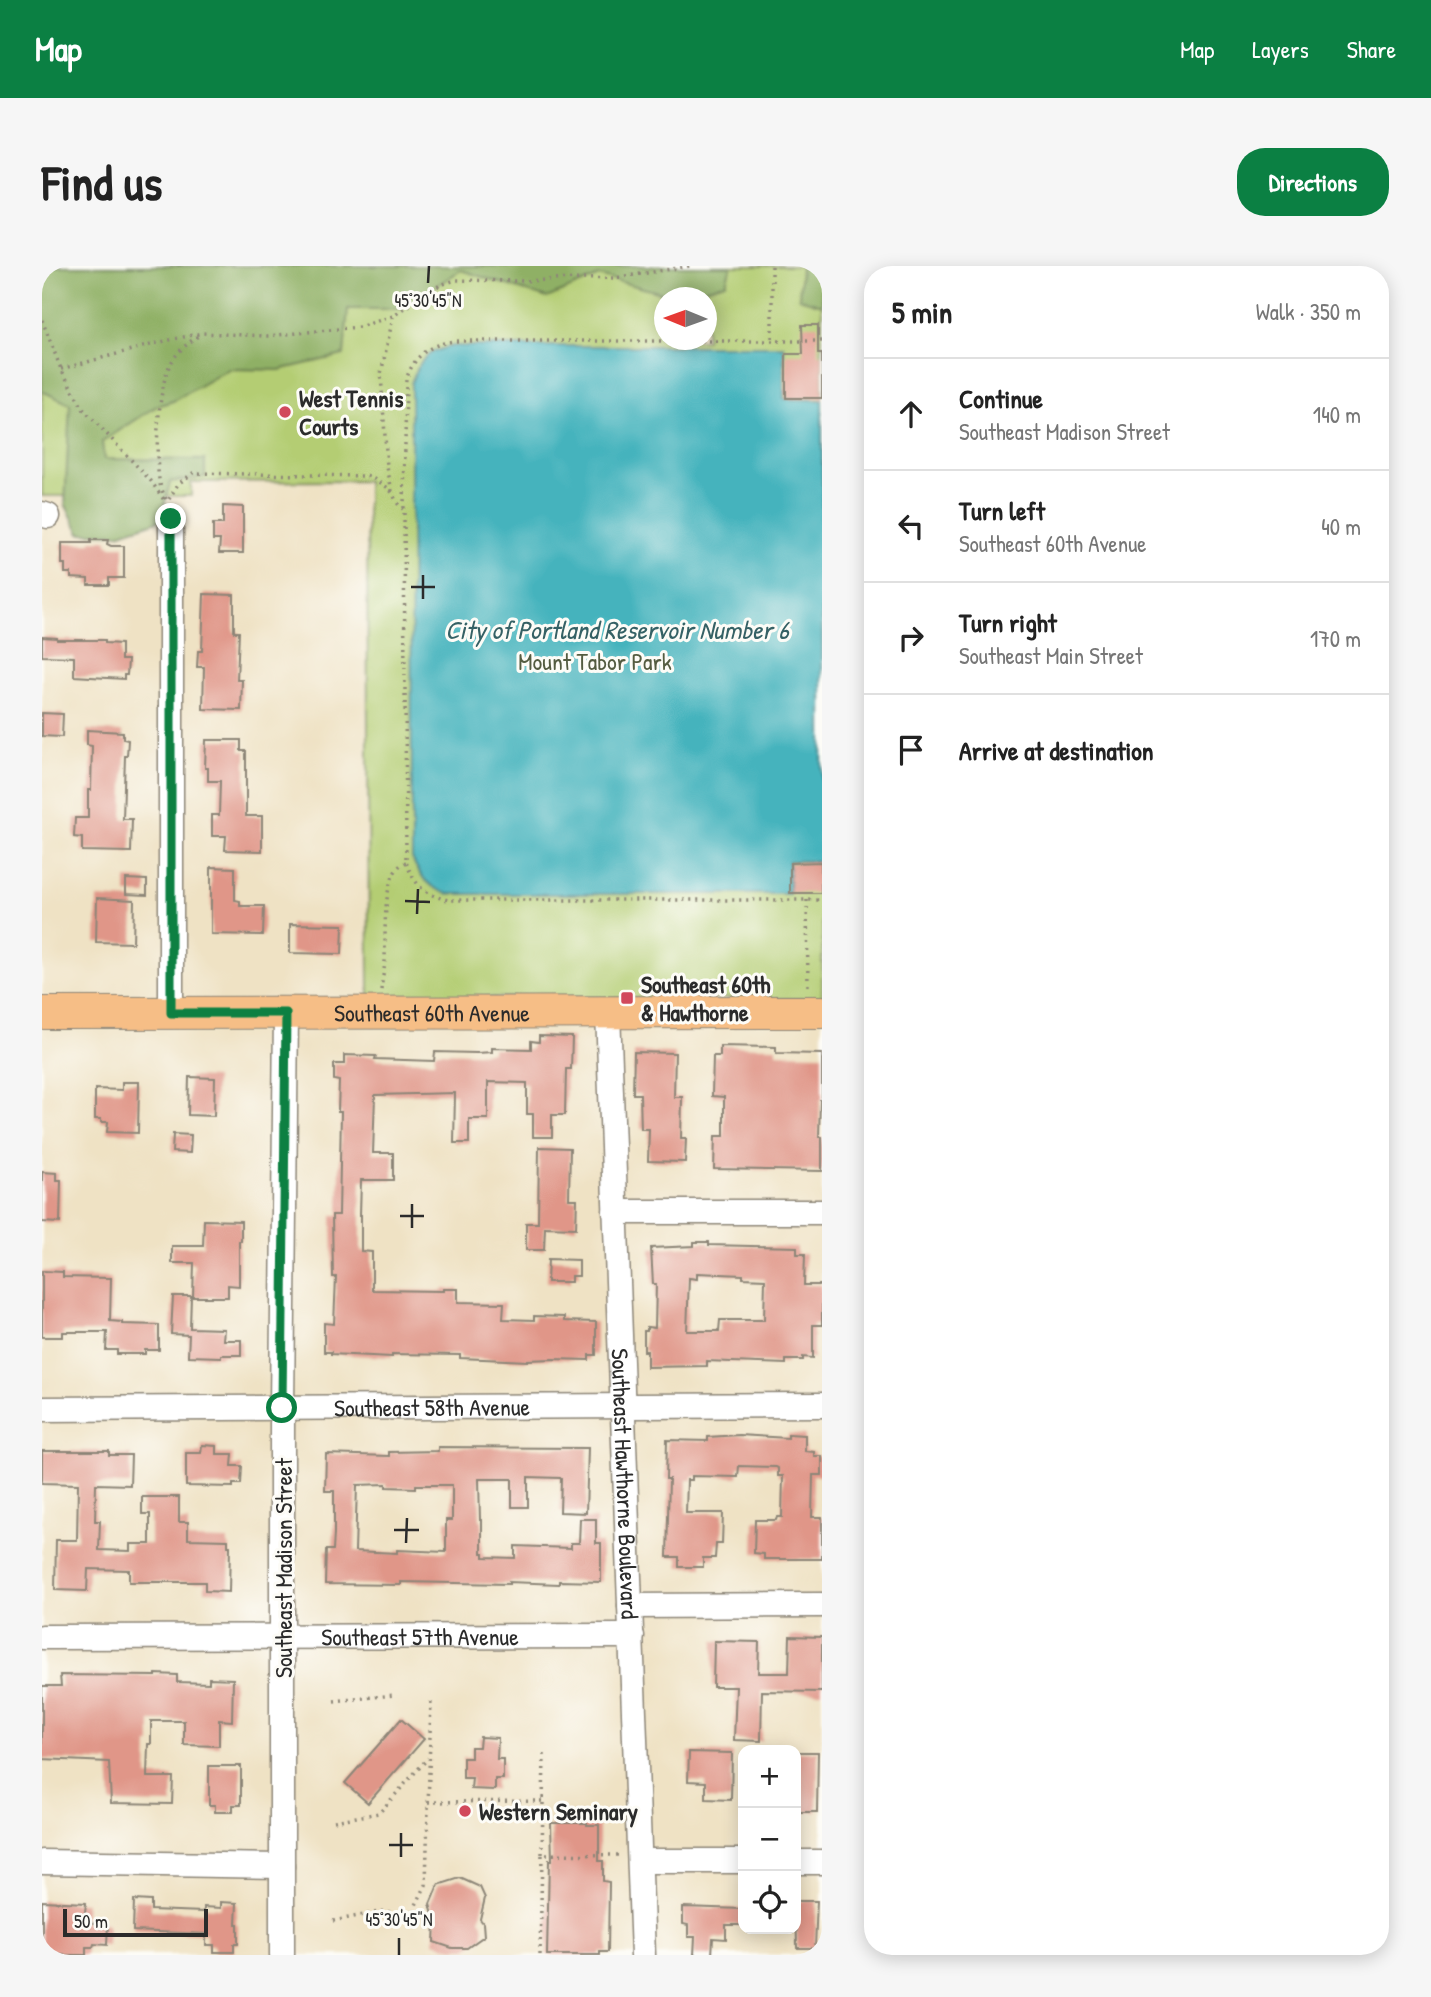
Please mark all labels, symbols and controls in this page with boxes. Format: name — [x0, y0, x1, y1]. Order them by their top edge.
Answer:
text: Map — [35, 27, 82, 71]
text: Map — [1180, 33, 1214, 65]
text: Layers — [1252, 33, 1309, 65]
text: Share — [1347, 33, 1396, 65]
button: Directions — [1237, 148, 1389, 216]
text: Find us — [42, 149, 162, 215]
north arrow — [654, 287, 717, 350]
text: 45°30'45"N — [394, 288, 462, 313]
text: 5 min — [892, 292, 952, 332]
text: Walk · 350 m — [1256, 296, 1361, 327]
text: Continue — [959, 381, 1043, 416]
place label: West Tennis Courts — [299, 382, 403, 442]
icon: ahead — [892, 395, 930, 433]
text: 140 m — [1313, 399, 1361, 430]
marker: West Tennis Courts — [277, 404, 293, 420]
text: Southeast Madison Street — [959, 416, 1170, 447]
text: Turn left — [959, 493, 1045, 528]
route end — [155, 503, 186, 534]
icon: left — [892, 507, 930, 545]
text: 40 m — [1321, 511, 1361, 542]
text: Southeast 60th Avenue — [959, 528, 1147, 559]
text: Turn right — [959, 605, 1057, 640]
water label: City of Portland Reservoir Number 6 — [445, 612, 790, 648]
icon: right — [892, 619, 930, 657]
text: 170 m — [1310, 623, 1361, 654]
text: Southeast Main Street — [959, 640, 1143, 671]
park label: Mount Tabor Park — [518, 645, 672, 677]
icon: arrive — [892, 731, 930, 769]
text: Arrive at destination — [959, 733, 1154, 768]
place label: Southeast 60th & Hawthorne — [641, 968, 770, 1028]
marker: Southeast 60th & Hawthorne — [619, 990, 635, 1006]
street label: Southeast 60th Avenue — [334, 996, 530, 1029]
street label: Southeast Hawthorne Boulevard — [604, 1348, 647, 1620]
street label: Southeast 58th Avenue — [334, 1390, 531, 1424]
route start — [266, 1392, 297, 1423]
street label: Southeast Madison Street — [267, 1457, 299, 1678]
street label: Southeast 57th Avenue — [321, 1620, 519, 1653]
map controls — [738, 1745, 801, 1934]
button: + — [738, 1745, 801, 1808]
place label: Western Seminary — [479, 1795, 638, 1828]
marker: Western Seminary — [457, 1803, 473, 1819]
button: − — [738, 1808, 801, 1871]
button: locate — [738, 1871, 801, 1934]
scale bar — [63, 1906, 208, 1938]
text: 45°30'45"N — [365, 1907, 433, 1932]
text: 50 m — [74, 1908, 108, 1934]

